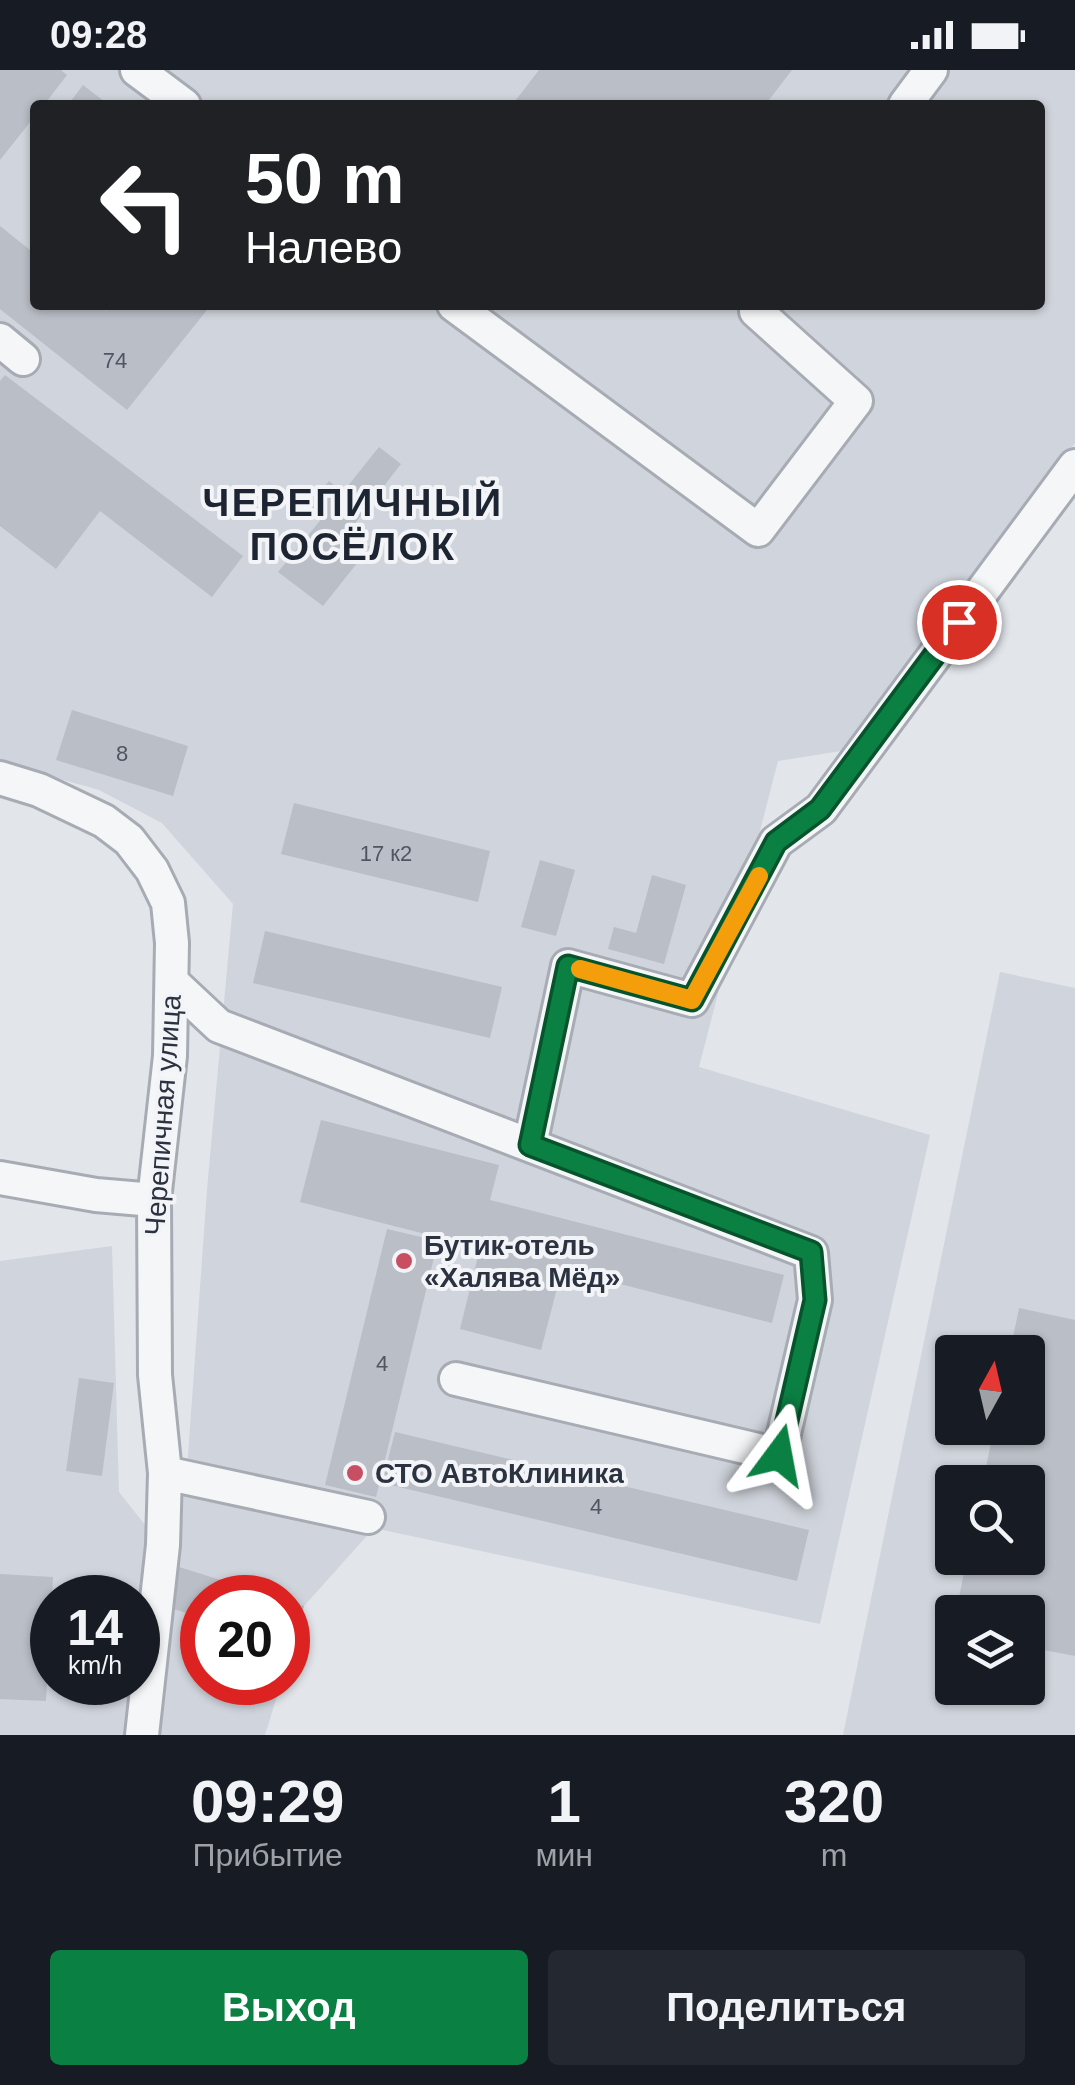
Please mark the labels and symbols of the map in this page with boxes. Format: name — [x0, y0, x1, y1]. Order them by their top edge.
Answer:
house number: 74 — [103, 348, 127, 373]
district label: ЧЕРЕПИЧНЫЙ ПОСЁЛОК — [202, 480, 504, 568]
pin — [917, 580, 1002, 665]
house number: 8 — [116, 741, 128, 766]
house number: 17 к2 — [360, 841, 412, 866]
street label: Черепичная улица — [139, 993, 187, 1237]
place label: Бутик-отель «Халява Мёд» — [424, 1230, 620, 1293]
marker: Бутик-отель «Халява Мёд» — [393, 1250, 415, 1272]
north arrow — [935, 1335, 1045, 1445]
house number: 4 — [376, 1351, 388, 1376]
position arrow — [727, 1403, 831, 1507]
place label: СТО АвтоКлиника — [375, 1458, 624, 1489]
marker: СТО АвтоКлиника — [344, 1462, 366, 1484]
house number: 4 — [590, 1494, 602, 1519]
speed limit sign: 20 — [180, 1575, 310, 1705]

